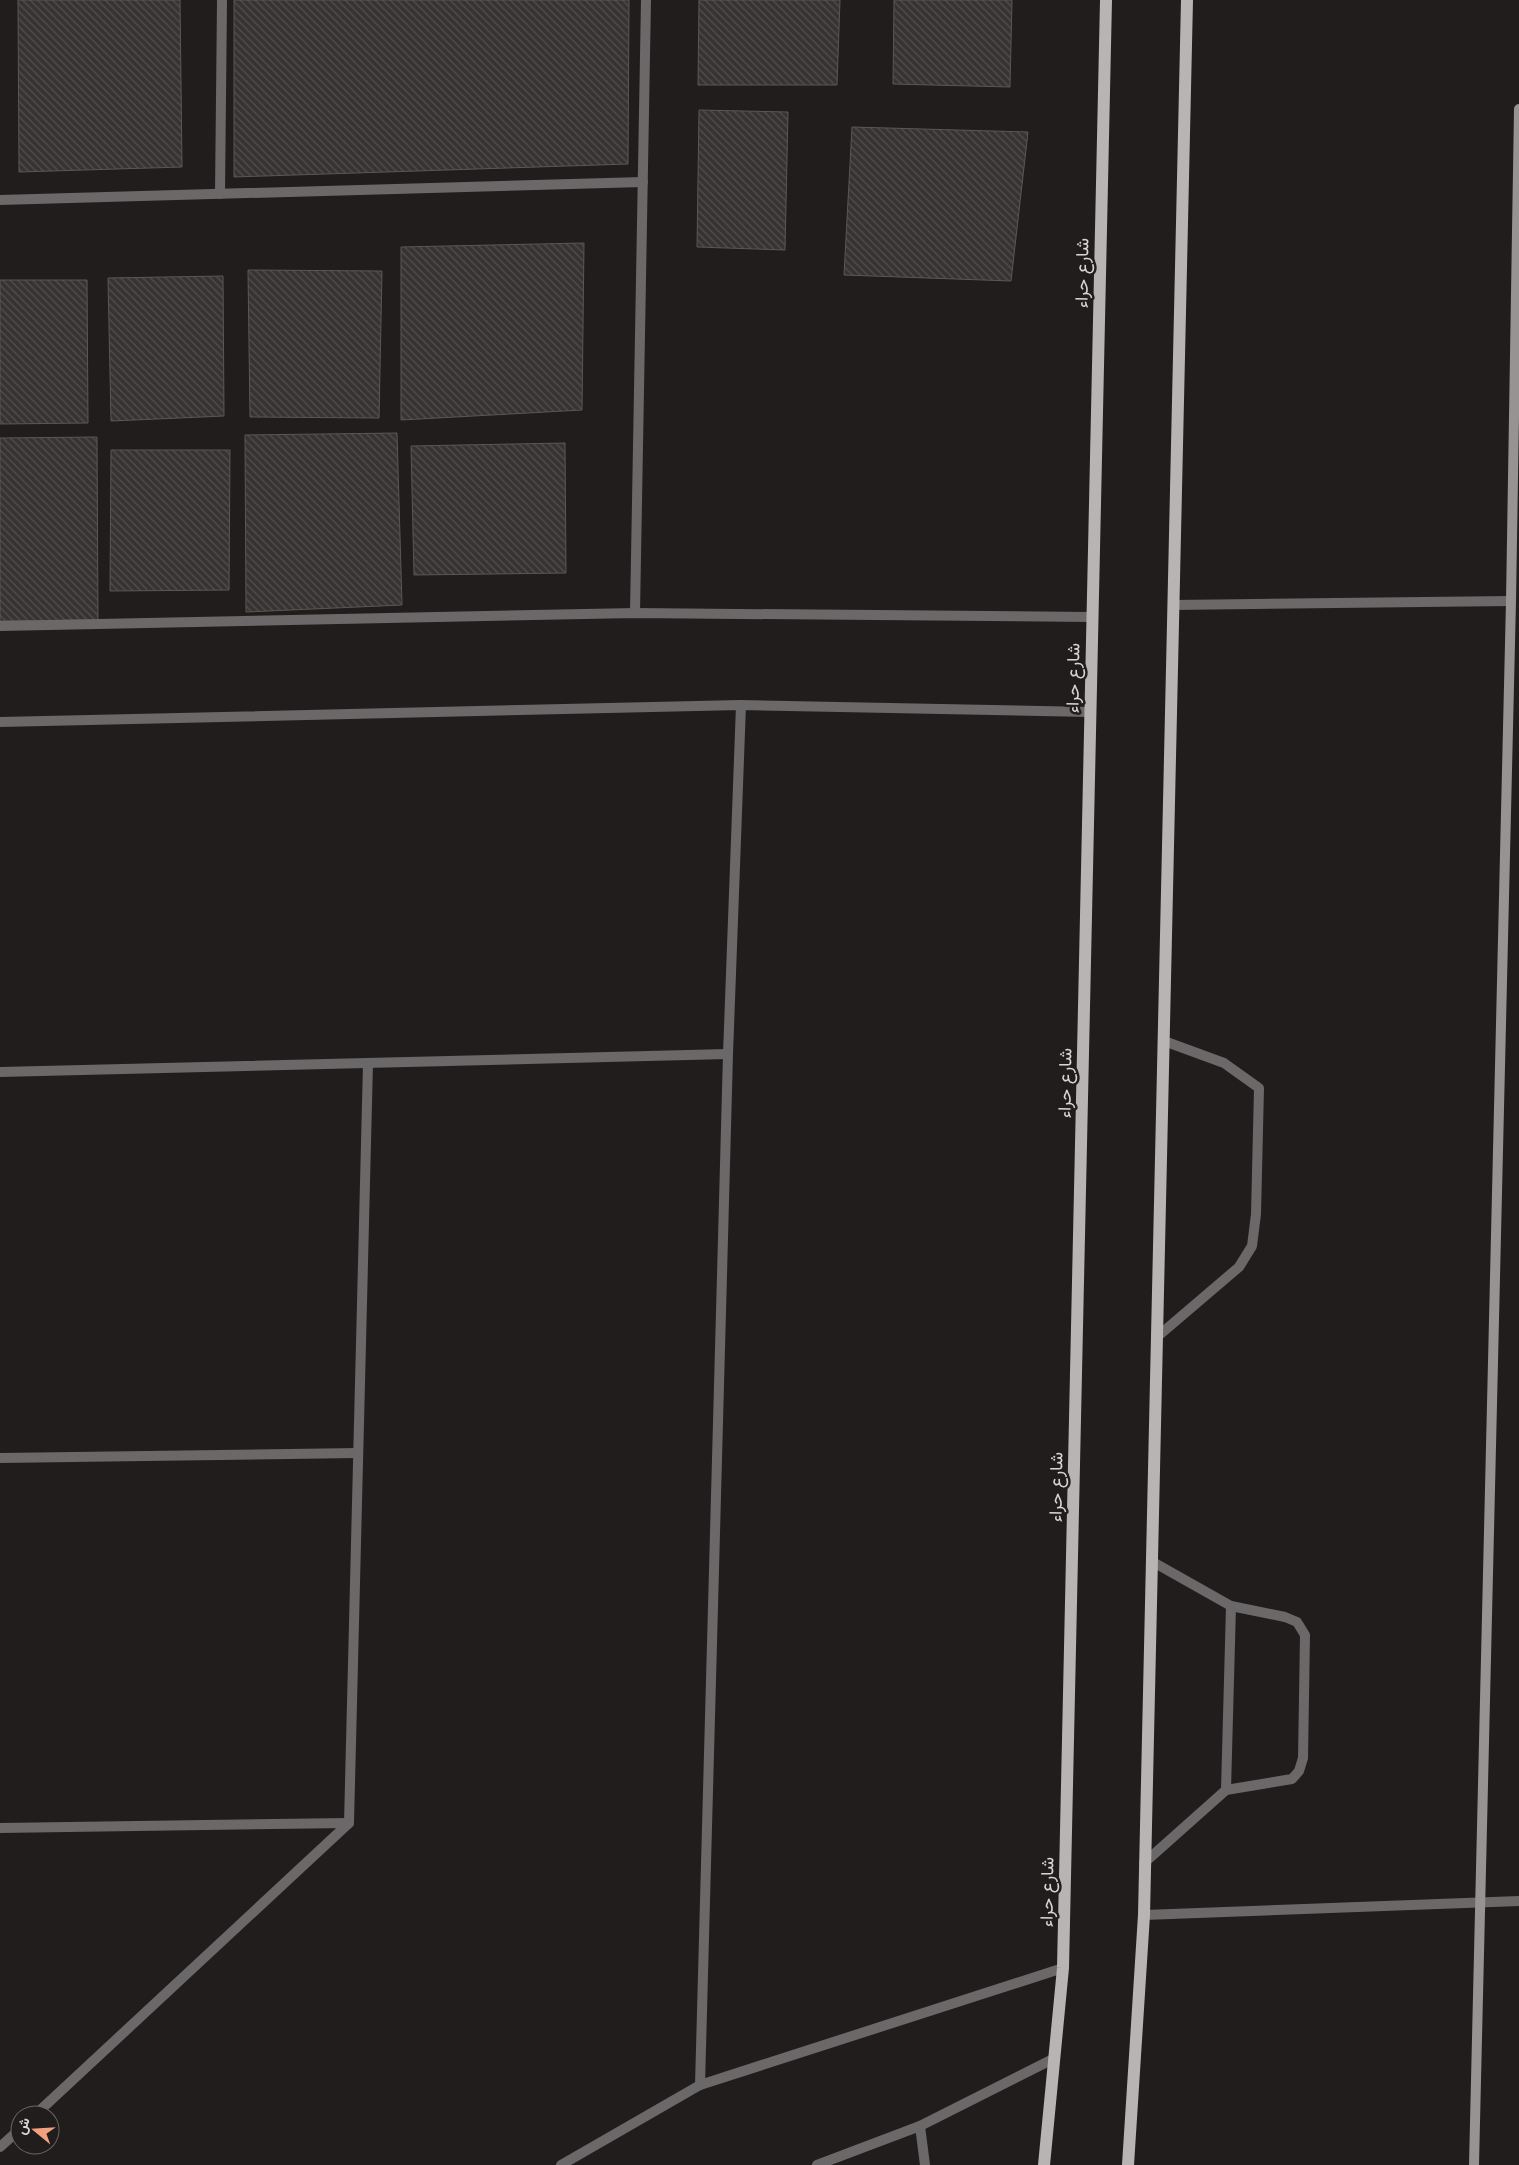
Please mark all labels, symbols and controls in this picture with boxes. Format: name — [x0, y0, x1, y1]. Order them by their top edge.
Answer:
street label: شارع حراء — [1070, 238, 1095, 308]
street label: شارع حراء — [1061, 643, 1086, 713]
street label: شارع حراء — [1053, 1048, 1078, 1118]
street label: شارع حراء — [1044, 1452, 1069, 1522]
street label: شارع حراء — [1035, 1857, 1060, 1927]
north arrow — [10, 2105, 60, 2155]
text: ش — [11, 2115, 34, 2137]

